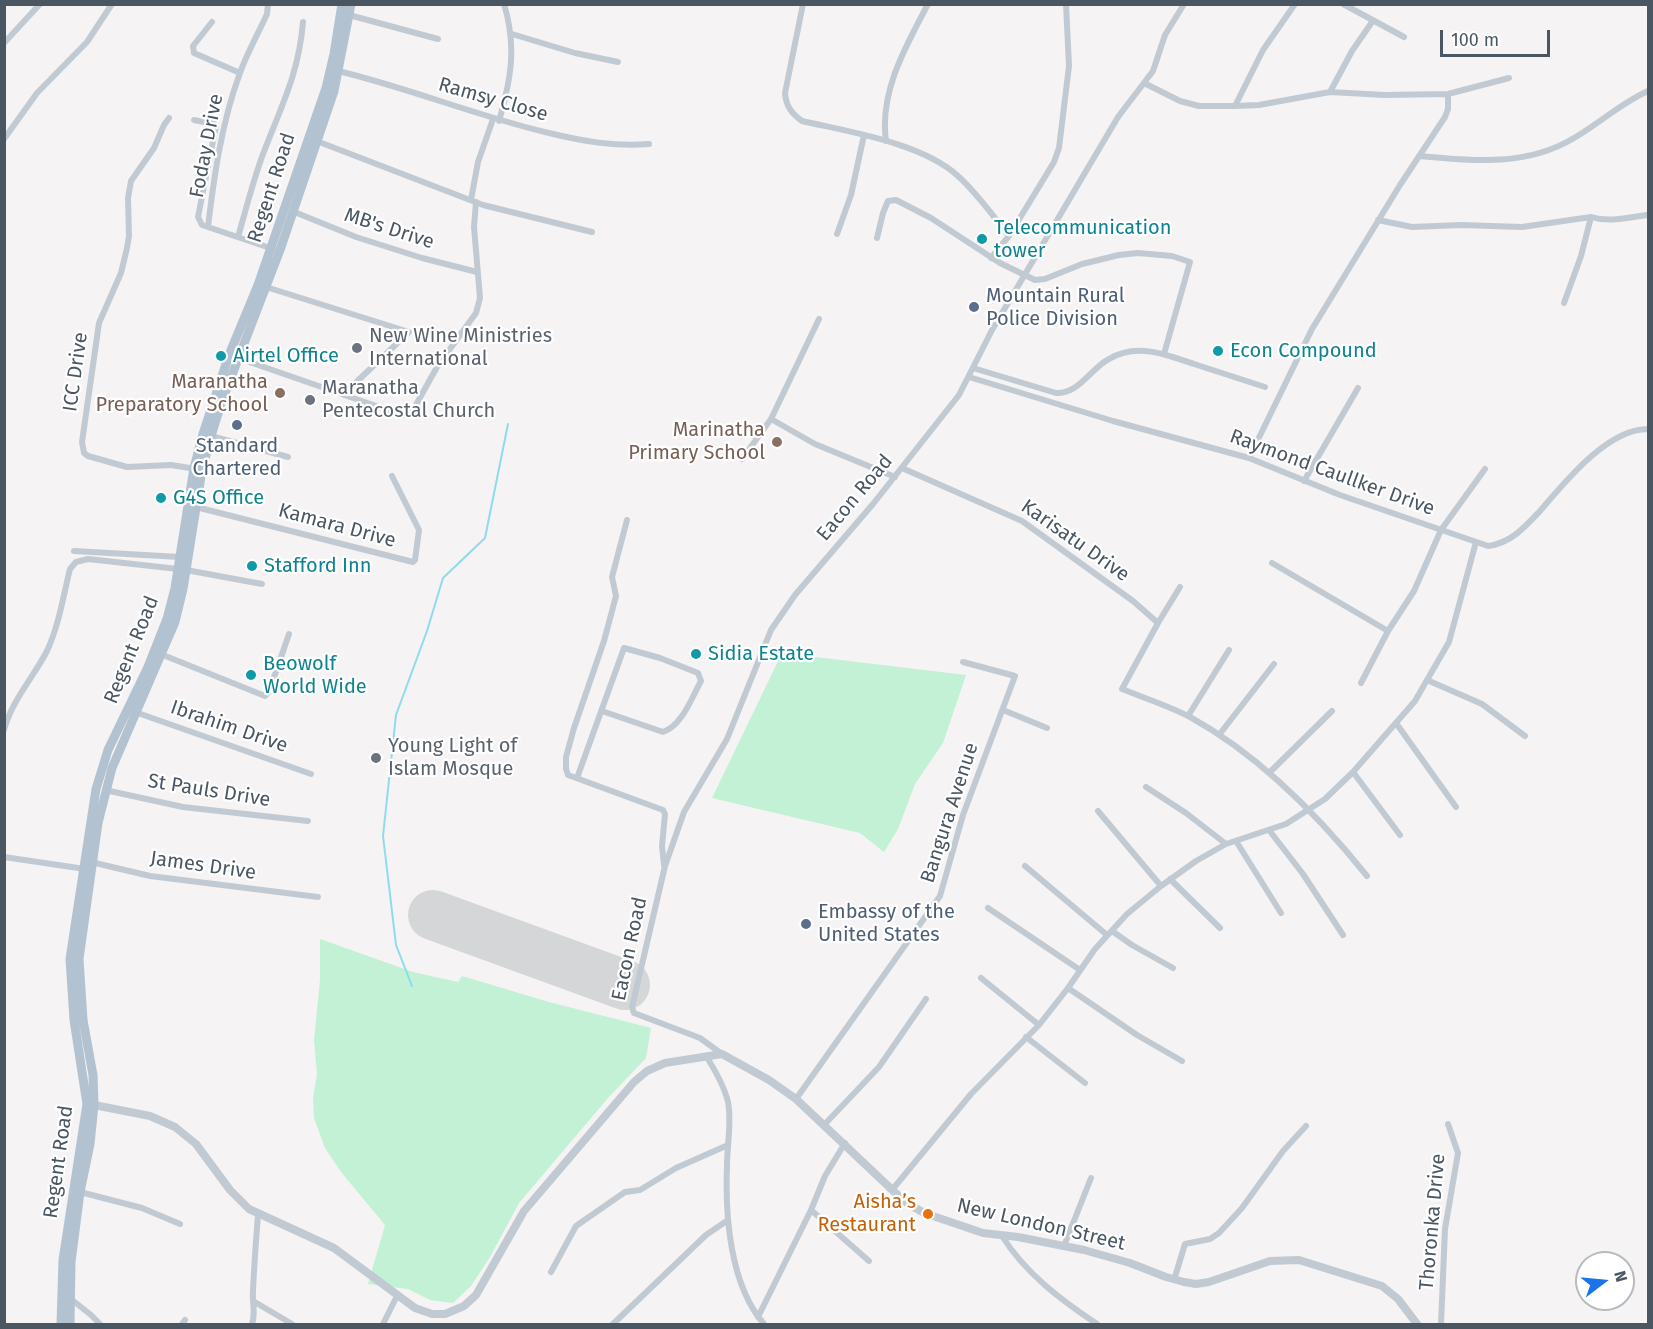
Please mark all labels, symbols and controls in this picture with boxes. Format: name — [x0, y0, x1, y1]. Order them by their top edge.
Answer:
scale bar — [1443, 18, 1552, 56]
text: 100 m — [1451, 29, 1499, 51]
street label: Ramsy Close — [436, 73, 550, 127]
street label: Foday Drive — [185, 92, 229, 200]
street label: Regent Road — [243, 130, 301, 246]
street label: MB's Drive — [341, 203, 437, 255]
place label: Telecommunication tower — [994, 216, 1171, 263]
marker: Telecommunication tower — [975, 232, 989, 246]
place label: Mountain Rural Police Division — [986, 284, 1125, 331]
marker: Mountain Rural Police Division — [967, 300, 981, 314]
place label: New Wine Ministries International — [369, 324, 552, 371]
street label: ICC Drive — [59, 331, 93, 413]
place label: Econ Compound — [1230, 339, 1377, 363]
marker: New Wine Ministries International — [350, 341, 364, 355]
place label: Airtel Office — [233, 344, 339, 368]
marker: Econ Compound — [1211, 344, 1225, 358]
marker: Airtel Office — [214, 349, 228, 363]
place label: Maranatha Preparatory School — [95, 370, 268, 417]
place label: Maranatha Pentecostal Church — [322, 376, 495, 423]
marker: Maranatha Preparatory School — [273, 386, 287, 400]
marker: Maranatha Pentecostal Church — [303, 393, 317, 407]
marker: Standard Chartered — [230, 418, 244, 432]
place label: Marinatha Primary School — [628, 418, 765, 465]
street label: Raymond Caullker Drive — [1226, 425, 1438, 521]
place label: Standard Chartered — [192, 434, 282, 481]
marker: Marinatha Primary School — [770, 435, 784, 449]
street label: Eacon Road — [812, 450, 898, 546]
place label: G4S Office — [173, 486, 264, 510]
marker: G4S Office — [154, 491, 168, 505]
street label: Karisatu Drive — [1016, 495, 1134, 587]
street label: Kamara Drive — [276, 499, 398, 553]
place label: Stafford Inn — [264, 554, 371, 578]
marker: Stafford Inn — [245, 559, 259, 573]
street label: Regent Road — [100, 593, 164, 707]
place label: Sidia Estate — [708, 642, 814, 666]
marker: Sidia Estate — [689, 647, 703, 661]
place label: Beowolf World Wide — [263, 652, 367, 699]
marker: Beowolf World Wide — [244, 668, 258, 682]
street label: Ibrahim Drive — [167, 696, 291, 758]
place label: Young Light of Islam Mosque — [388, 734, 517, 781]
street label: Bangura Avenue — [916, 740, 984, 886]
marker: Young Light of Islam Mosque — [369, 751, 383, 765]
street label: St Pauls Drive — [146, 769, 272, 813]
street label: James Drive — [149, 847, 257, 885]
street label: Eacon Road — [607, 895, 653, 1003]
place label: Embassy of the United States — [818, 900, 955, 947]
marker: Embassy of the United States — [799, 917, 813, 931]
street label: Regent Road — [39, 1104, 79, 1220]
street label: Thoronka Drive — [1415, 1153, 1451, 1291]
place label: Aisha’s Restaurant — [818, 1190, 916, 1237]
street label: New London Street — [955, 1194, 1127, 1256]
marker: Aisha’s Restaurant — [921, 1207, 935, 1221]
north arrow — [1575, 1251, 1635, 1311]
text: N — [1610, 1269, 1631, 1284]

